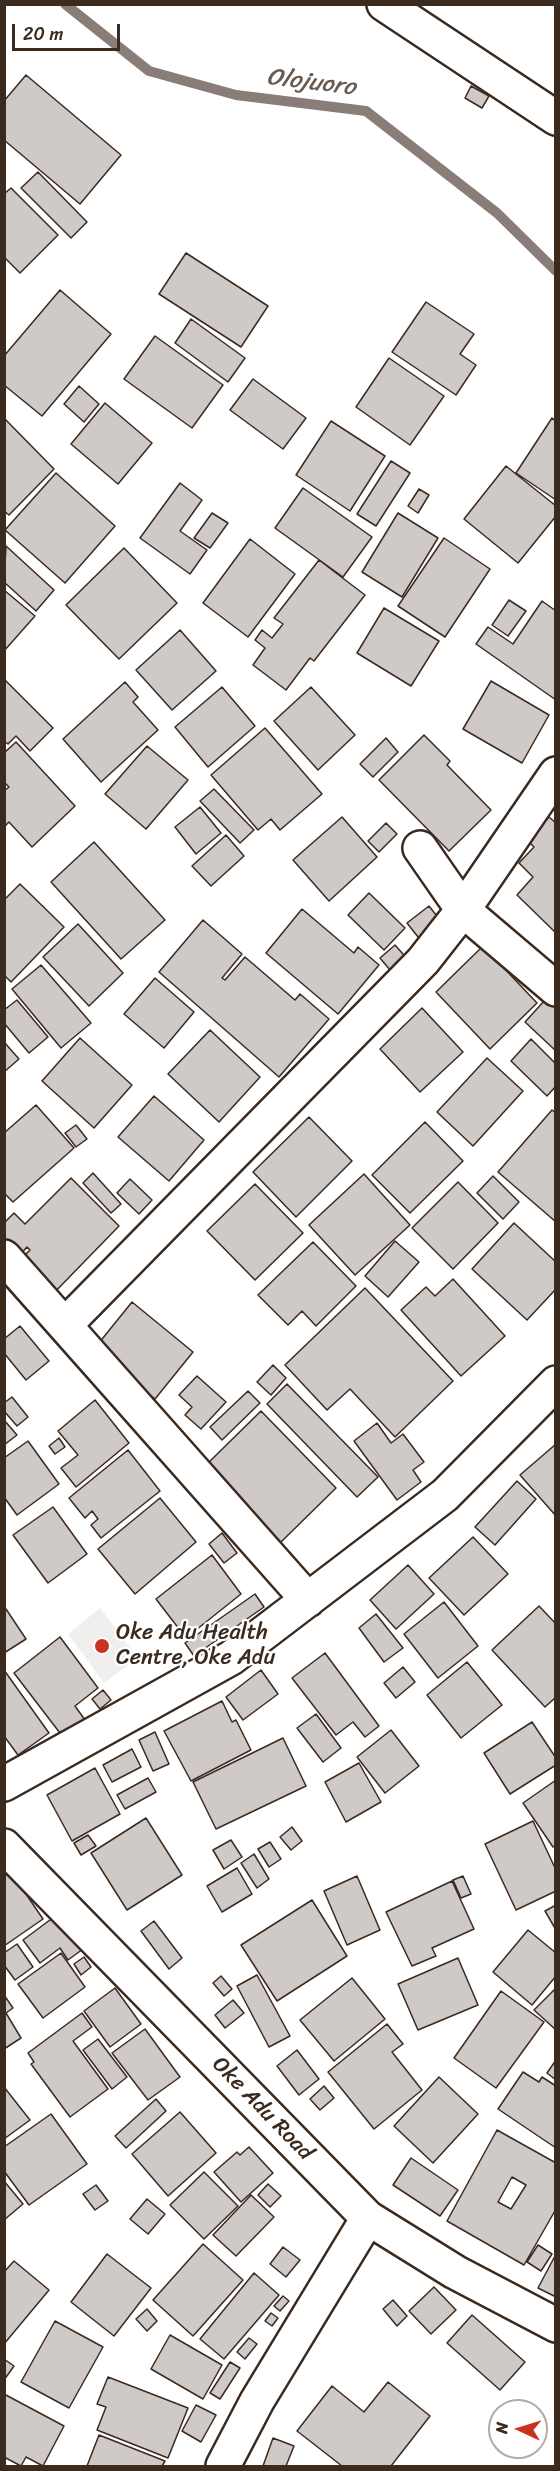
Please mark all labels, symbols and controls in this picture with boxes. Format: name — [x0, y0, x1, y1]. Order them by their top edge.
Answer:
scale bar — [15, 12, 123, 50]
text: 20 m — [23, 18, 63, 50]
water label: Olojuoro — [265, 63, 357, 103]
place label: Oke Adu Health Centre, Oke Adu — [116, 1620, 275, 1672]
marker: Oke Adu Health Centre, Oke Adu — [93, 1637, 111, 1655]
street label: Oke Adu Road — [206, 2052, 318, 2166]
north arrow — [488, 2399, 548, 2459]
text: N — [487, 2421, 516, 2434]

